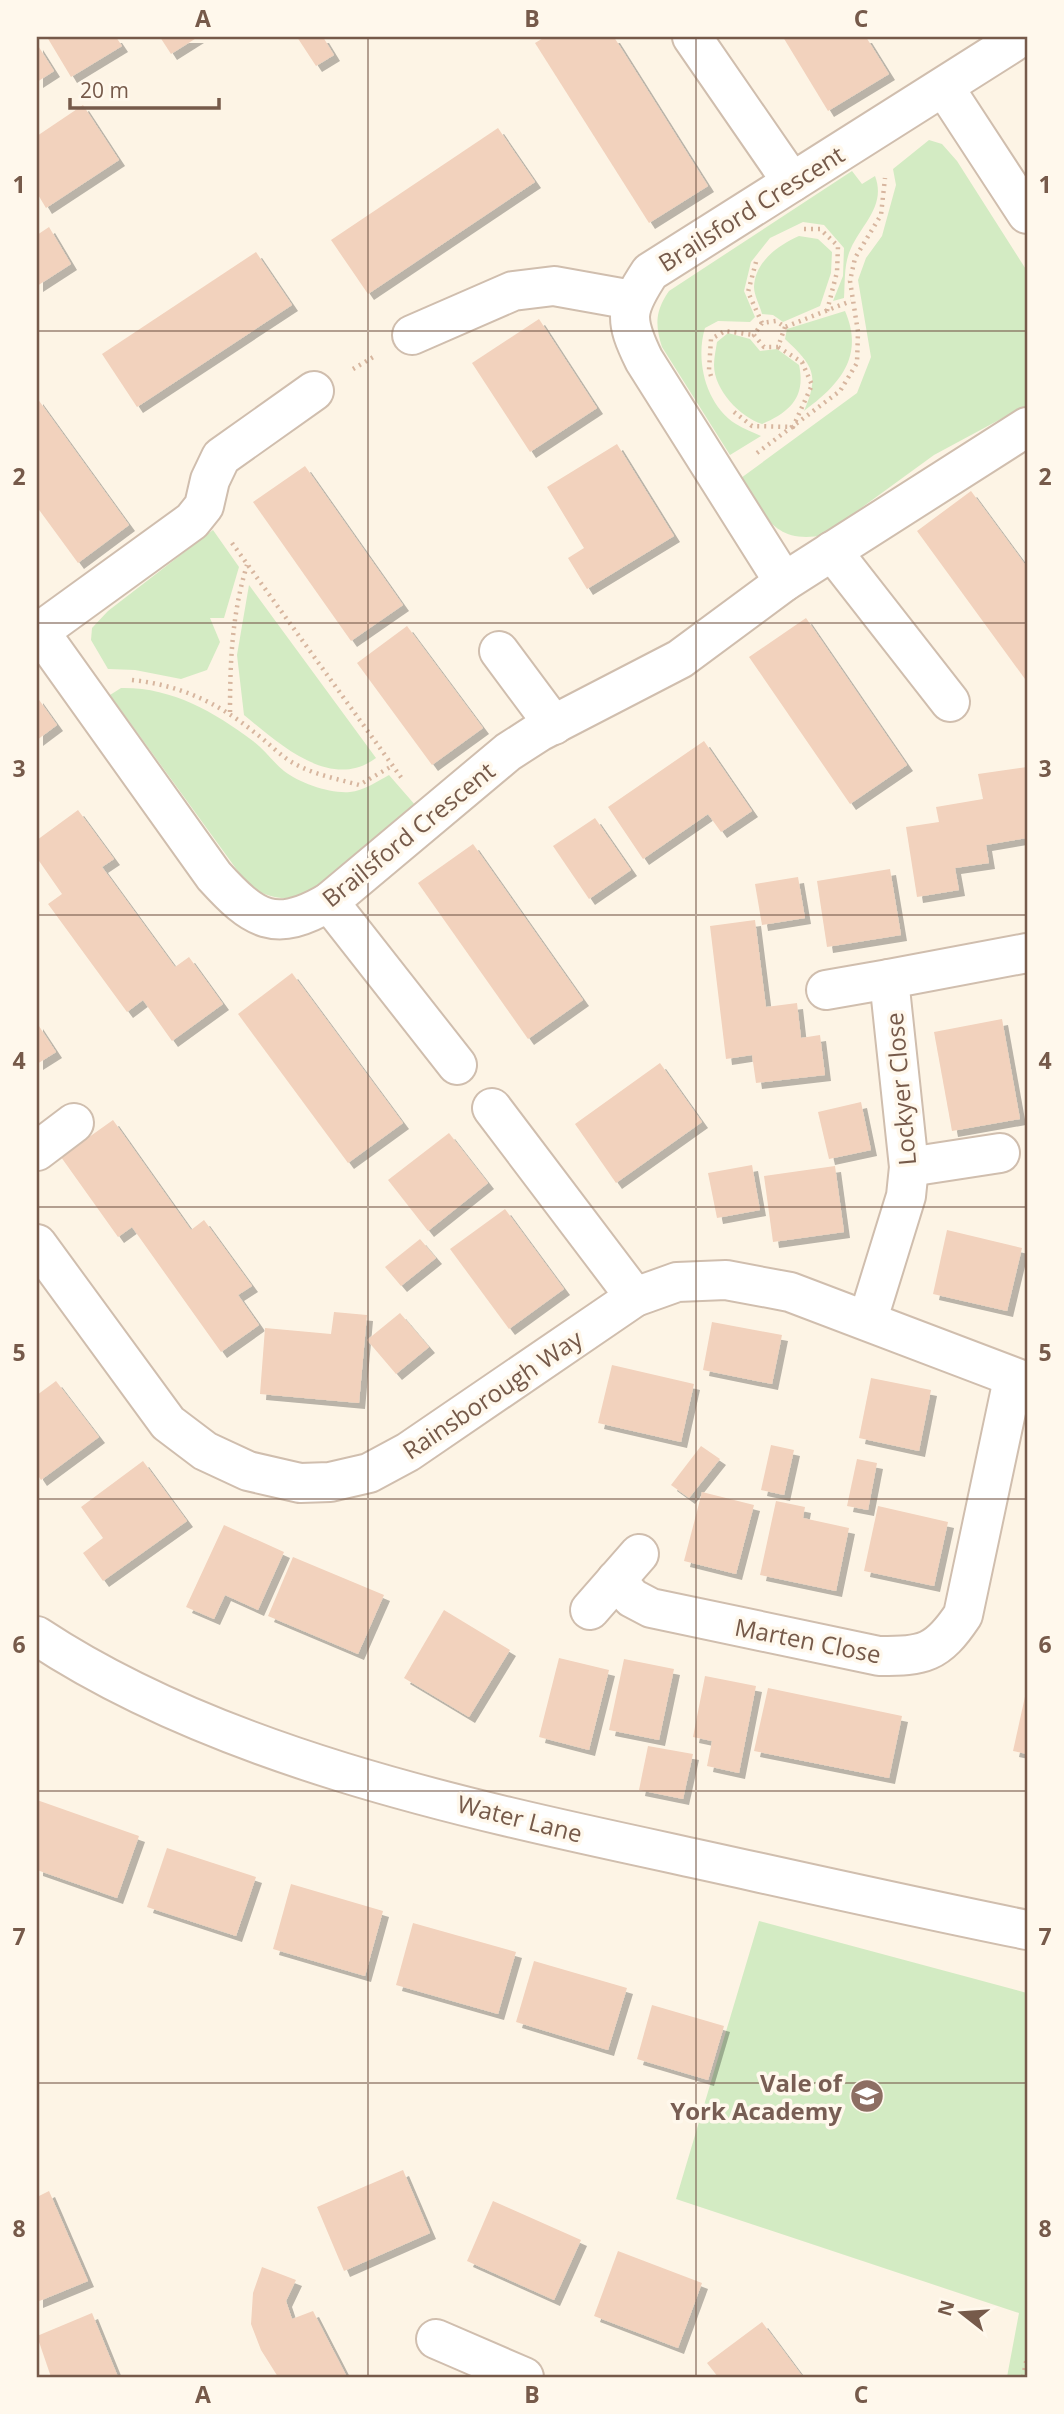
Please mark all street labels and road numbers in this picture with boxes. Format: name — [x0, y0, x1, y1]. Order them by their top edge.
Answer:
street label: Brailsford Crescent — [652, 137, 850, 279]
street label: Brailsford Crescent — [315, 754, 501, 914]
street label: Lockyer Close — [877, 1011, 923, 1167]
street label: Rainsborough Way — [396, 1321, 589, 1466]
street label: Marten Close — [732, 1610, 884, 1670]
street label: Water Lane — [454, 1787, 586, 1849]

